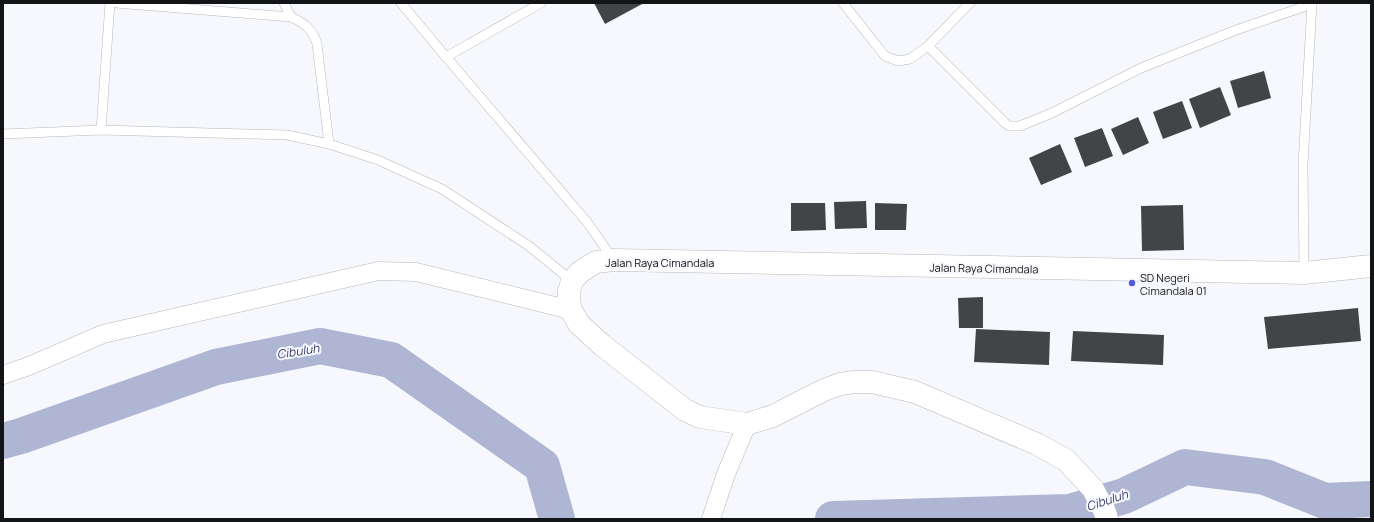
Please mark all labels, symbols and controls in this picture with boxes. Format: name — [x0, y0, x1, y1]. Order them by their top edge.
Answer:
street label: Jalan Raya Cimandala — [606, 255, 714, 270]
street label: Jalan Raya Cimandala — [929, 260, 1039, 276]
place label: SD Negeri Cimandala 01 — [1140, 270, 1207, 298]
marker: SD Negeri Cimandala 01 — [1127, 278, 1137, 288]
water label: Cibuluh — [276, 339, 321, 363]
water label: Cibuluh — [1084, 485, 1131, 515]

